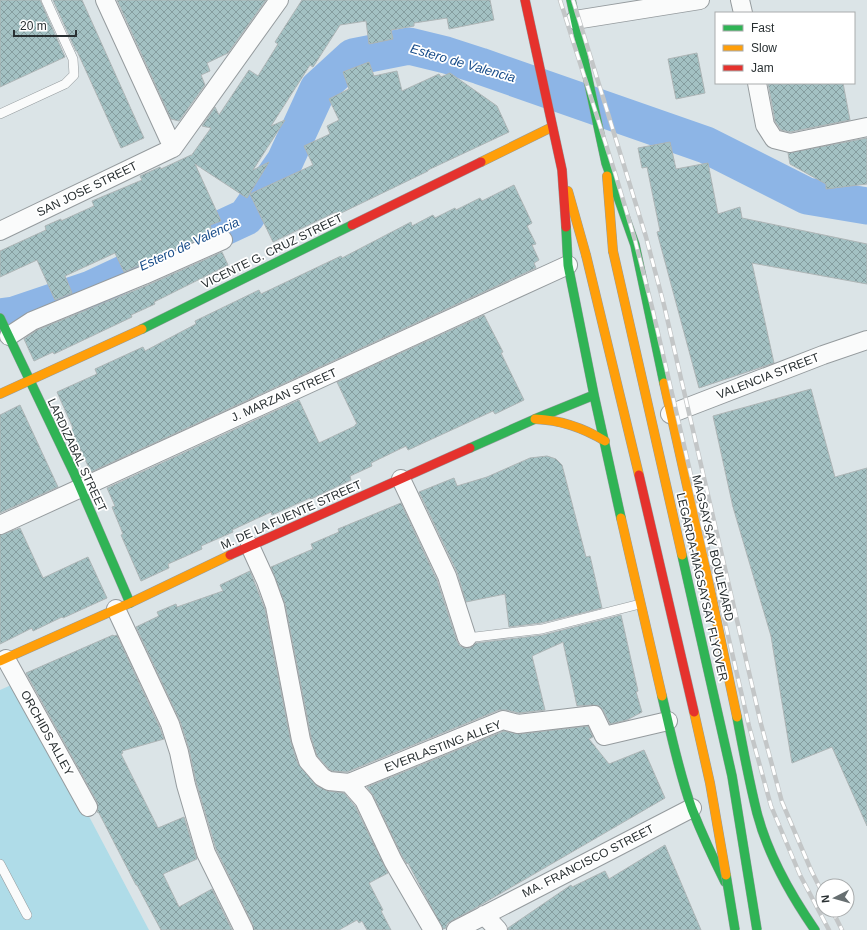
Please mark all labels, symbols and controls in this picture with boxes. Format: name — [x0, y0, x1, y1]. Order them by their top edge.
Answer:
scale bar — [14, 12, 76, 38]
legend — [715, 12, 855, 84]
text: 20 m — [20, 19, 47, 33]
text: Fast — [751, 21, 775, 35]
water label: Estero de Valencia — [409, 41, 517, 85]
text: Slow — [751, 41, 777, 55]
text: Jam — [751, 61, 774, 75]
street label: SAN JOSE STREET — [34, 158, 140, 219]
street label: VICENTE G. CRUZ STREET — [199, 210, 345, 291]
water label: Estero de Valencia — [137, 214, 241, 274]
street label: VALENCIA STREET — [715, 350, 822, 402]
street label: J. MARZAN STREET — [229, 365, 340, 425]
street label: LARDIZABAL STREET — [45, 396, 110, 515]
street label: MAGSAYSAY BOULEVARD — [689, 473, 737, 623]
street label: M. DE LA FUENTE STREET — [218, 477, 364, 552]
street label: LEGARDA-MAGSAYSAY FLYOVER — [673, 491, 731, 683]
street label: ORCHIDS ALLEY — [18, 688, 76, 778]
street label: EVERLASTING ALLEY — [383, 717, 503, 775]
street label: MA. FRANCISCO STREET — [520, 821, 657, 900]
north arrow — [815, 878, 855, 918]
text: N — [819, 894, 831, 904]

